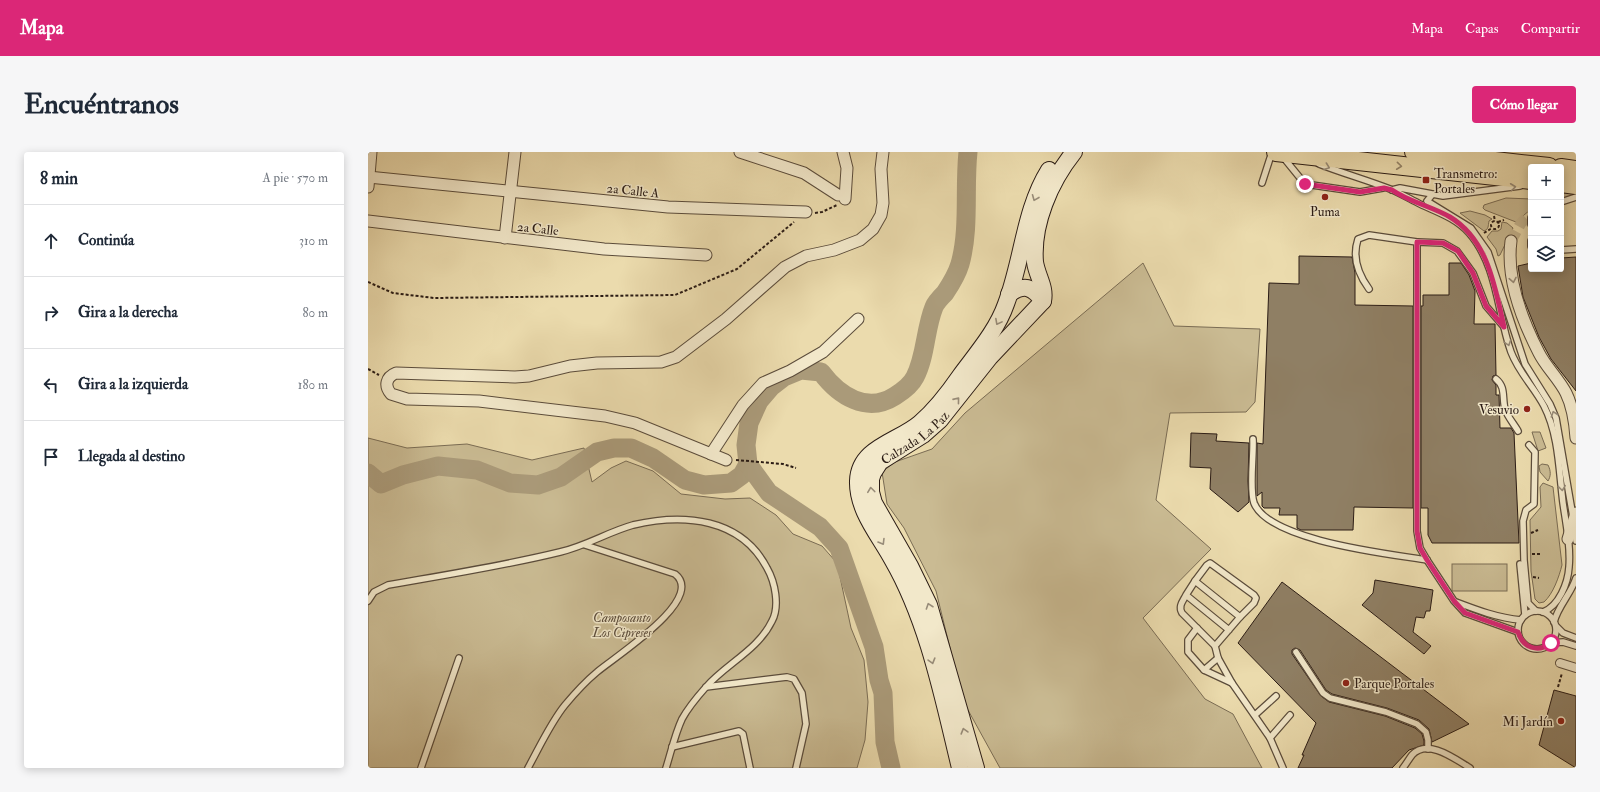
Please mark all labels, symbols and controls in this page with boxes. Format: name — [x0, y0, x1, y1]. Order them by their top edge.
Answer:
text: Mapa — [20, 16, 64, 40]
text: Mapa — [1411, 20, 1443, 37]
text: Capas — [1465, 20, 1499, 37]
text: Compartir — [1521, 20, 1580, 37]
button: Cómo llegar — [1472, 86, 1576, 123]
text: Encuéntranos — [24, 87, 179, 122]
one-way arrow — [1395, 161, 1402, 170]
one-way arrow — [1323, 163, 1330, 171]
map controls — [1528, 164, 1564, 272]
button: + — [1528, 164, 1564, 200]
place label: Transmetro: Portales — [1434, 166, 1498, 197]
text: 8 min — [40, 168, 78, 189]
text: A pie · 570 m — [263, 170, 328, 186]
route end — [1296, 175, 1314, 193]
marker: Transmetro: Portales — [1421, 175, 1431, 185]
street label: 2a Calle A — [606, 180, 661, 202]
one-way arrow — [1510, 183, 1516, 192]
marker: Puma — [1320, 192, 1330, 202]
one-way arrow — [1032, 194, 1040, 201]
button: − — [1528, 200, 1564, 236]
place label: Puma — [1310, 204, 1341, 220]
street label: 2a Calle — [516, 219, 560, 239]
icon: ahead — [40, 230, 62, 252]
text: Continúa — [78, 231, 134, 250]
text: 310 m — [299, 233, 328, 249]
button: layers — [1528, 236, 1564, 272]
one-way arrow — [1508, 277, 1517, 283]
icon: right — [40, 302, 62, 324]
text: Gira a la derecha — [78, 303, 178, 322]
text: 80 m — [302, 305, 328, 321]
one-way arrow — [995, 318, 1002, 325]
one-way arrow — [1503, 339, 1512, 346]
icon: left — [40, 374, 62, 396]
text: Gira a la izquierda — [78, 375, 188, 394]
text: 180 m — [298, 377, 328, 393]
one-way arrow — [952, 398, 959, 405]
place label: Vesuvio — [1479, 402, 1519, 418]
marker: Vesuvio — [1522, 404, 1532, 414]
street label: Calzada La Paz — [878, 408, 953, 468]
one-way arrow — [1550, 410, 1559, 417]
icon: arrive — [40, 446, 62, 468]
text: Llegada al destino — [78, 447, 185, 466]
one-way arrow — [1557, 485, 1566, 491]
one-way arrow — [867, 487, 876, 493]
one-way arrow — [878, 538, 885, 545]
one-way arrow — [925, 602, 934, 609]
park label: Camposanto Los Cipreses — [592, 610, 652, 641]
route start — [1542, 634, 1560, 652]
one-way arrow — [927, 657, 936, 664]
place label: Parque Portales — [1354, 676, 1435, 692]
marker: Parque Portales — [1341, 678, 1351, 688]
place label: Mi Jardín — [1503, 714, 1553, 730]
marker: Mi Jardín — [1556, 716, 1566, 726]
one-way arrow — [960, 727, 969, 734]

